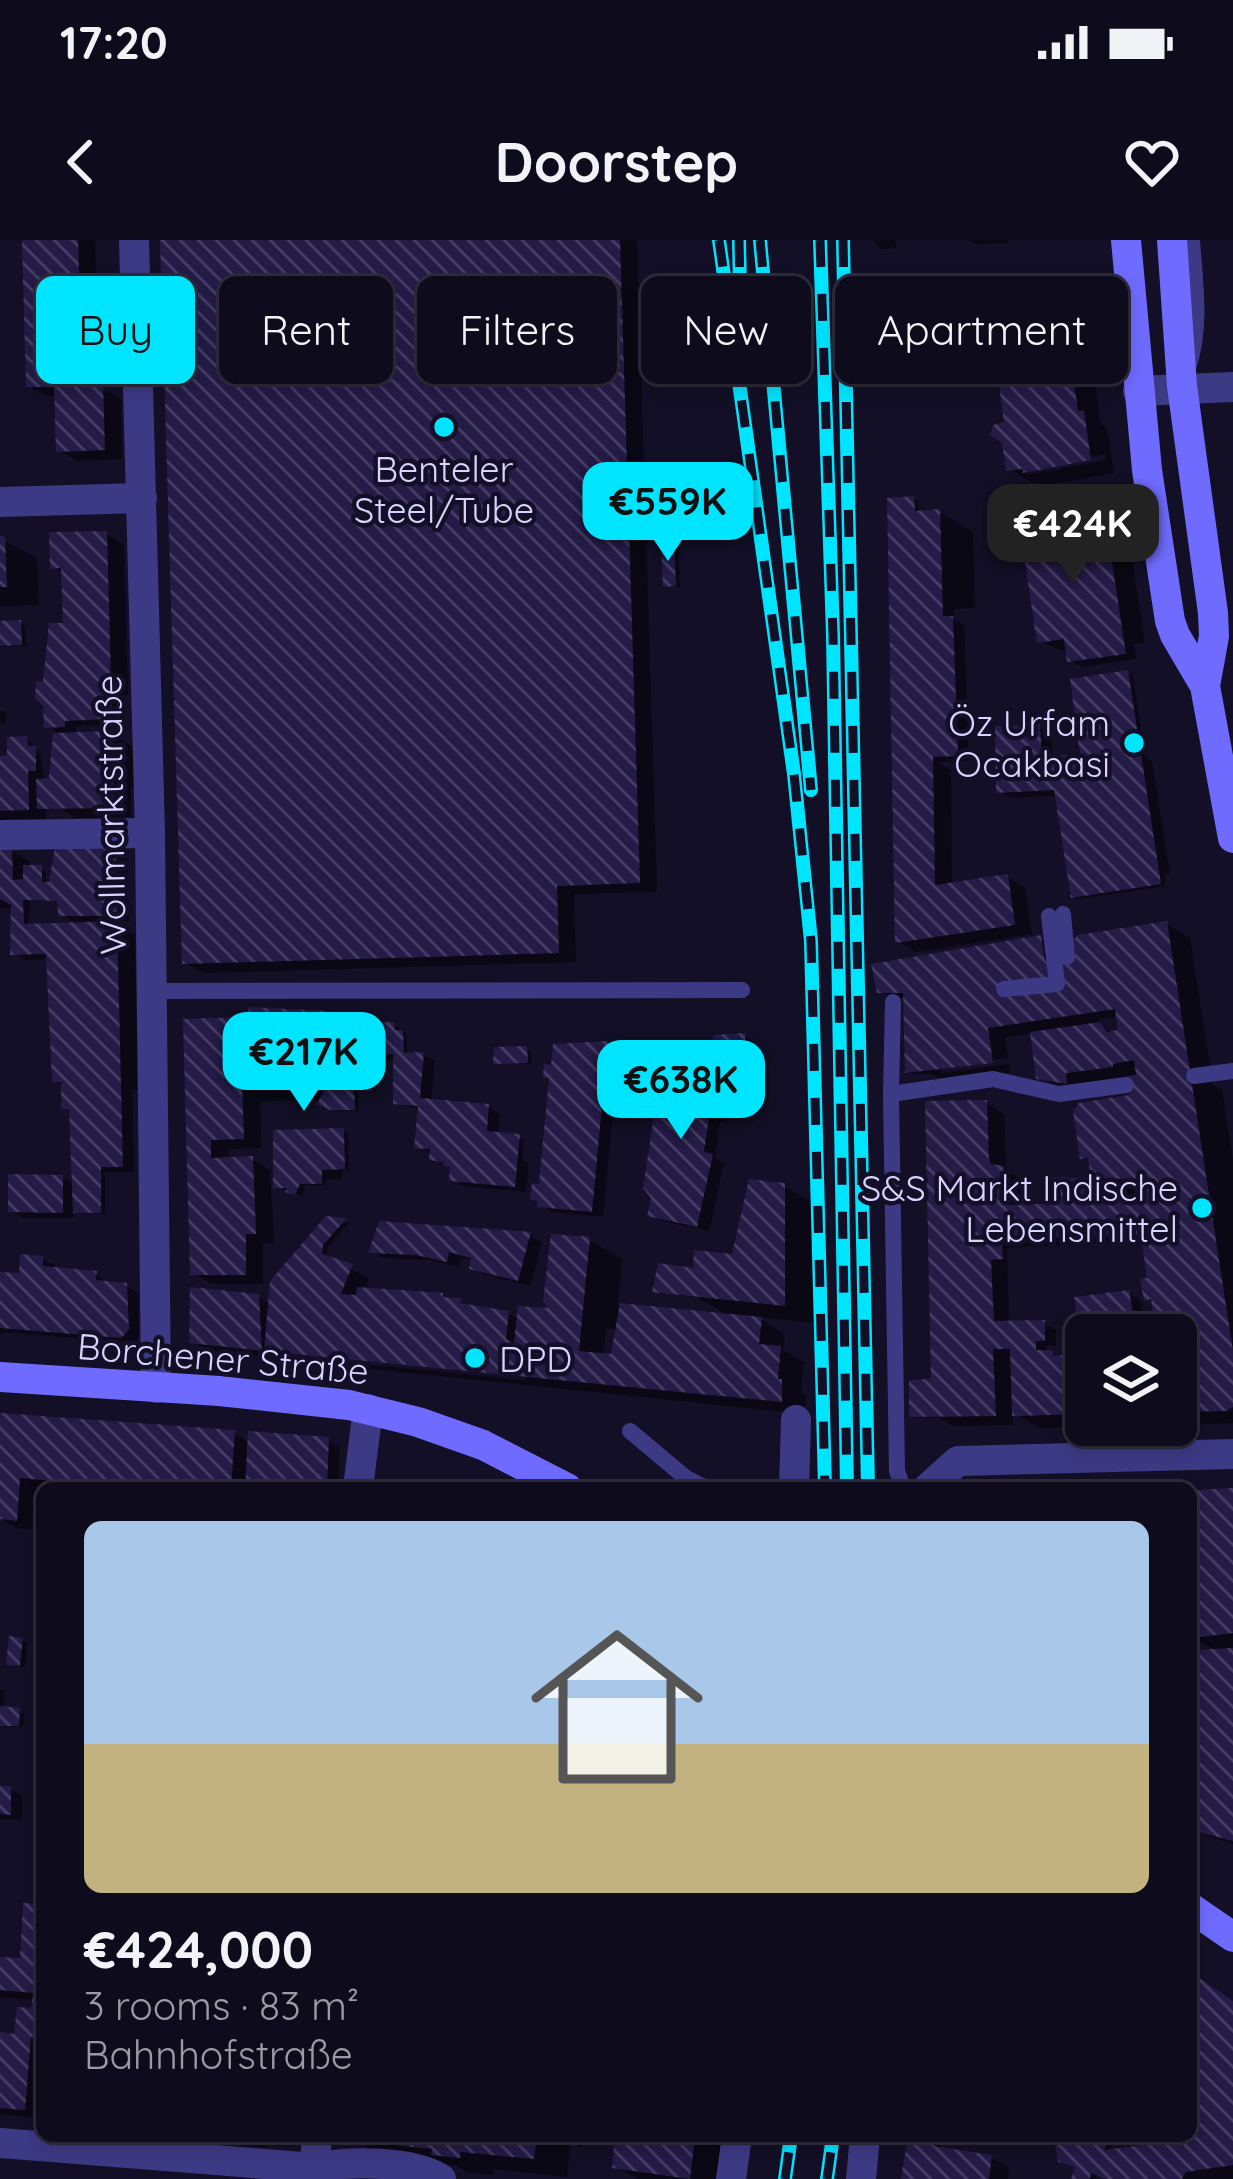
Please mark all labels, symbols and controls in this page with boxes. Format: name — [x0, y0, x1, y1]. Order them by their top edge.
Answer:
text: 17:20 — [60, 14, 168, 70]
text: Doorstep — [495, 128, 738, 196]
icon: back — [48, 129, 114, 195]
icon: heart — [1119, 129, 1185, 195]
chip: Buy — [36, 276, 195, 384]
chip: Rent — [219, 276, 393, 384]
chip: Filters — [417, 276, 617, 384]
chip: New — [641, 276, 811, 384]
chip: Apartment — [835, 276, 1128, 384]
marker: Benteler Steel/Tube — [431, 414, 457, 440]
place label: Benteler Steel/Tube — [354, 446, 534, 532]
pin: €559K — [584, 462, 752, 564]
text: €559K — [609, 476, 727, 525]
pin: €424K — [989, 484, 1157, 586]
text: €424K — [1014, 498, 1132, 547]
street label: Wollmarktstraße — [85, 675, 135, 955]
place label: Öz Urfam Ocakbasi — [948, 700, 1110, 786]
marker: Öz Urfam Ocakbasi — [1121, 730, 1147, 756]
pin: €217K — [220, 1012, 388, 1114]
text: €217K — [250, 1026, 358, 1075]
pin: €638K — [597, 1040, 765, 1142]
text: €638K — [624, 1054, 738, 1103]
place label: S&S Markt Indische Lebensmittel — [861, 1165, 1178, 1251]
marker: S&S Markt Indische Lebensmittel — [1189, 1195, 1215, 1221]
map controls — [1065, 1314, 1197, 1446]
button: layers — [1065, 1314, 1197, 1446]
street label: Borchener Straße — [75, 1323, 371, 1393]
place label: DPD — [499, 1336, 572, 1381]
marker: DPD — [462, 1345, 488, 1371]
icon: home — [509, 1599, 725, 1815]
text: €424,000 — [84, 1917, 313, 1981]
text: 3 rooms · 83 m² — [84, 1981, 359, 2030]
text: Bahnhofstraße — [84, 2030, 353, 2079]

